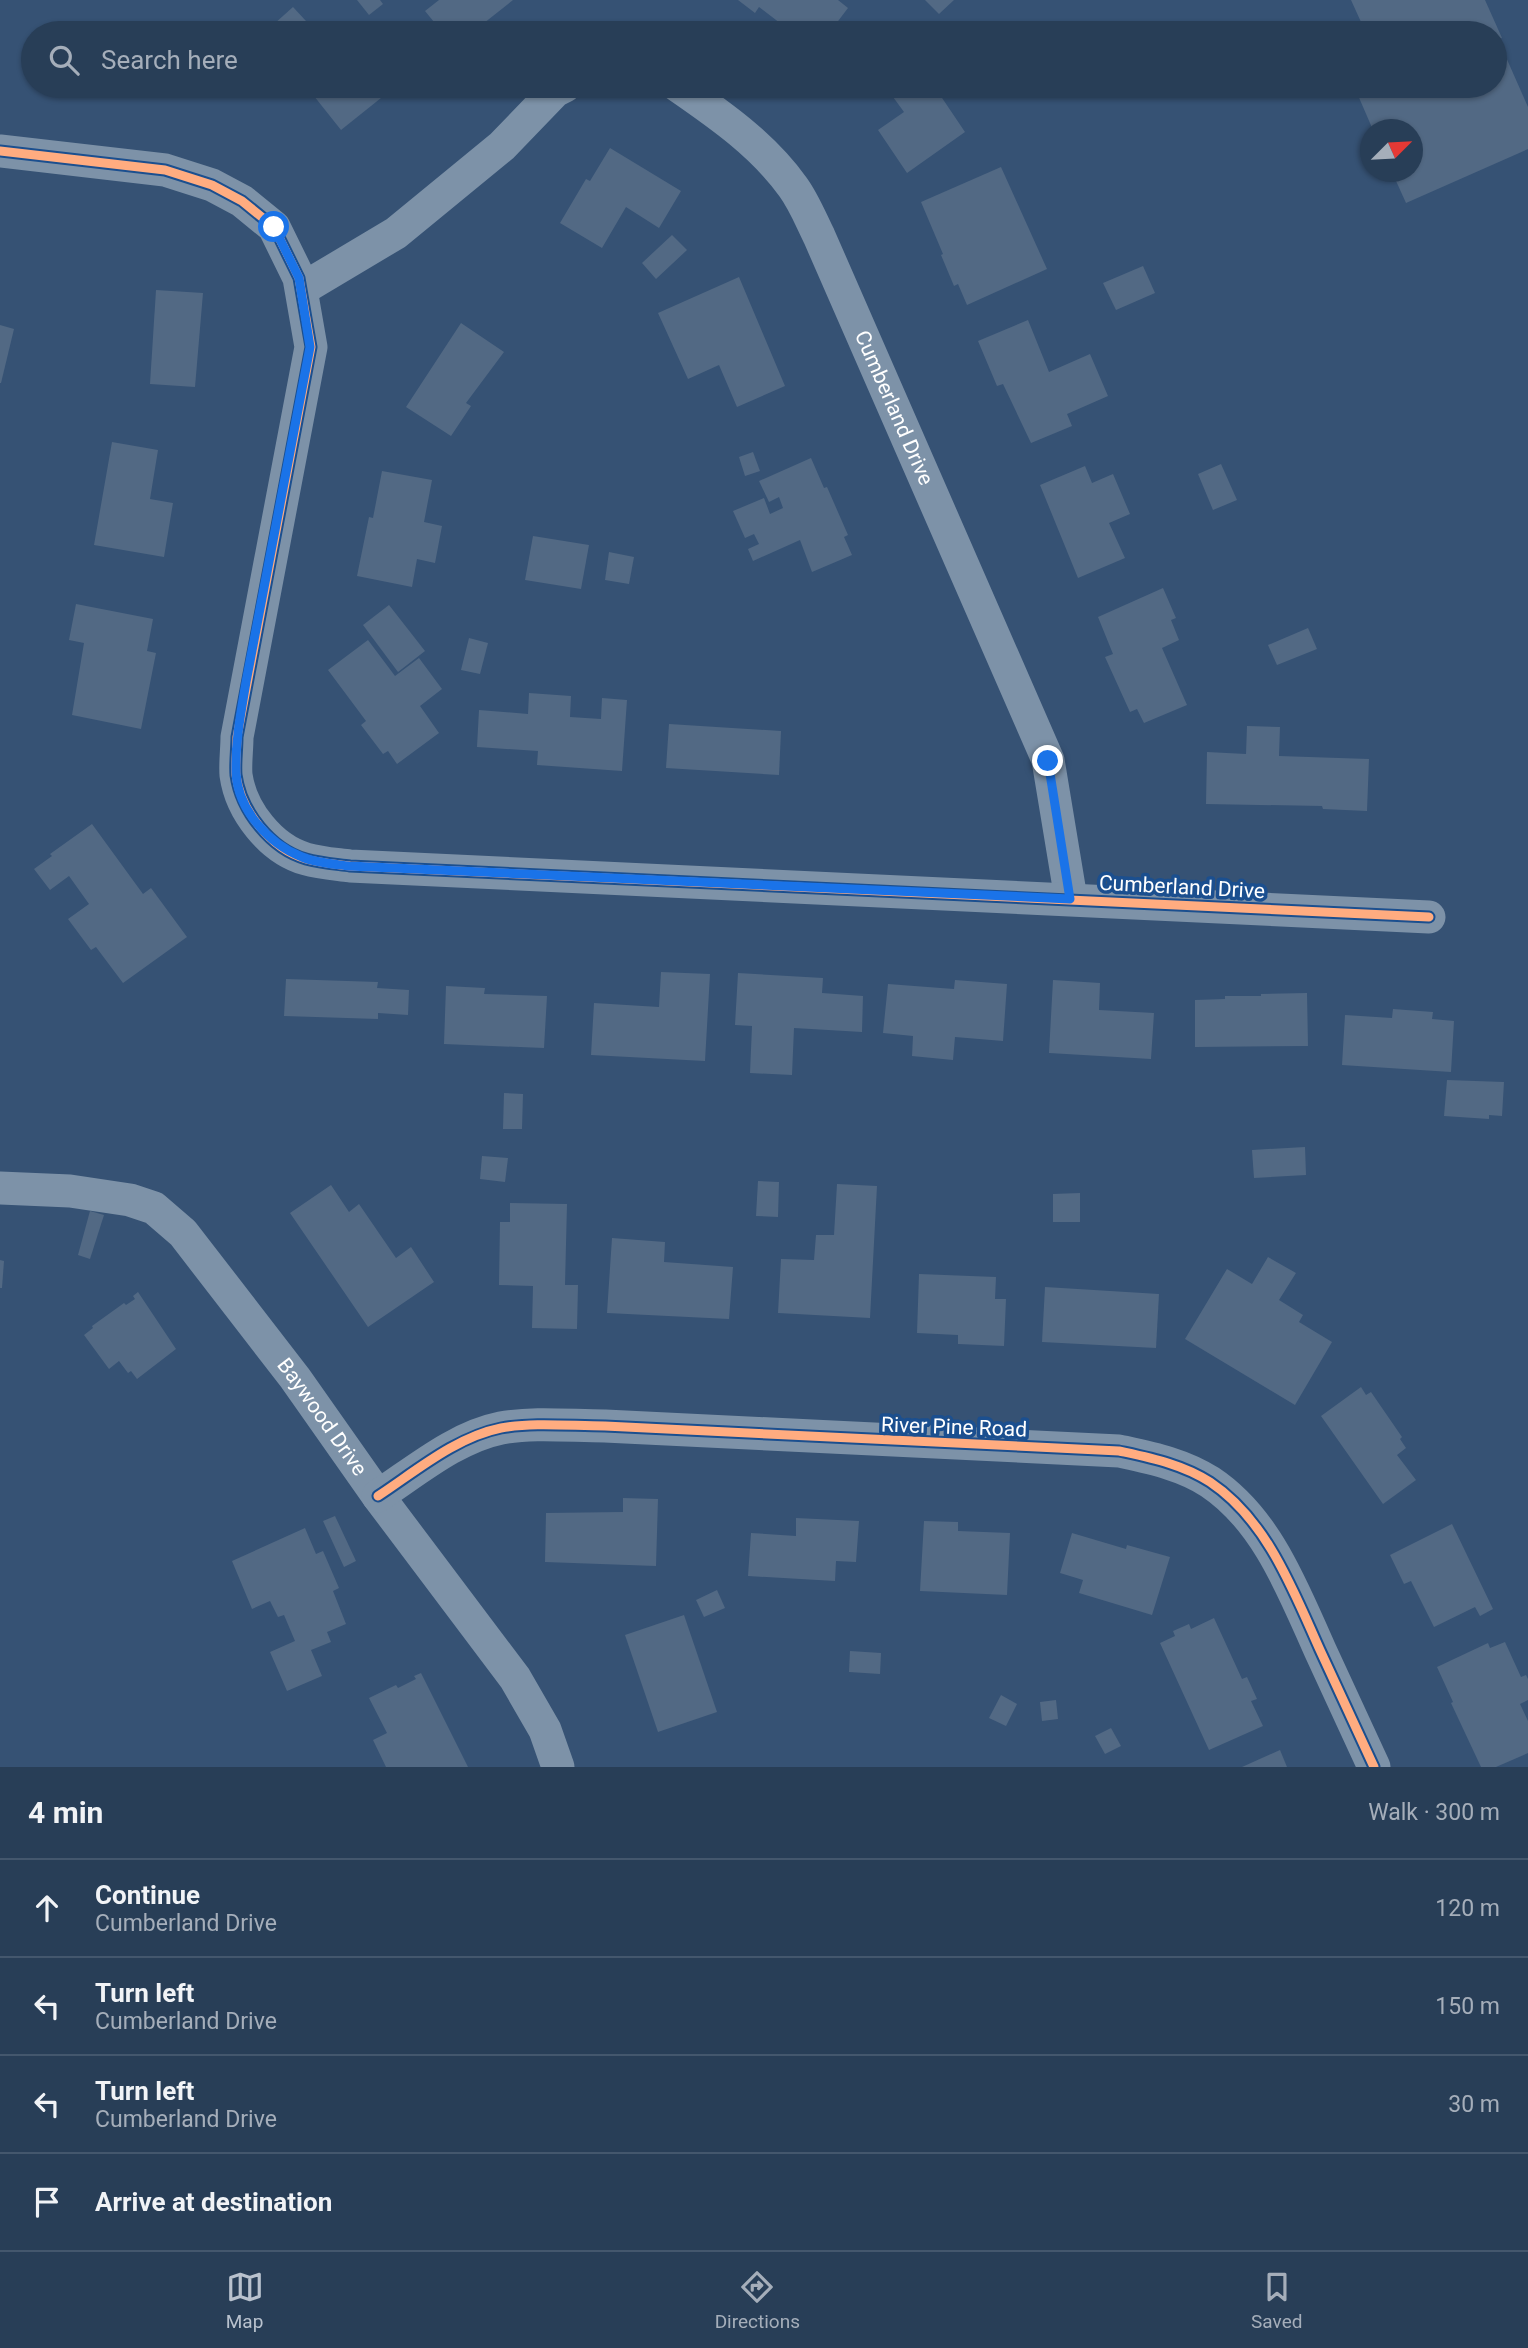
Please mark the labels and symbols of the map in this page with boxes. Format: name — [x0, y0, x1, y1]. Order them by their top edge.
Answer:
north arrow — [1360, 119, 1423, 182]
route start — [258, 211, 289, 242]
street label: Cumberland Drive — [850, 327, 938, 489]
route end — [1032, 745, 1063, 776]
street label: Cumberland Drive — [1098, 871, 1266, 903]
street label: Baywood Drive — [272, 1353, 372, 1480]
street label: River Pine Road — [881, 1412, 1027, 1442]

